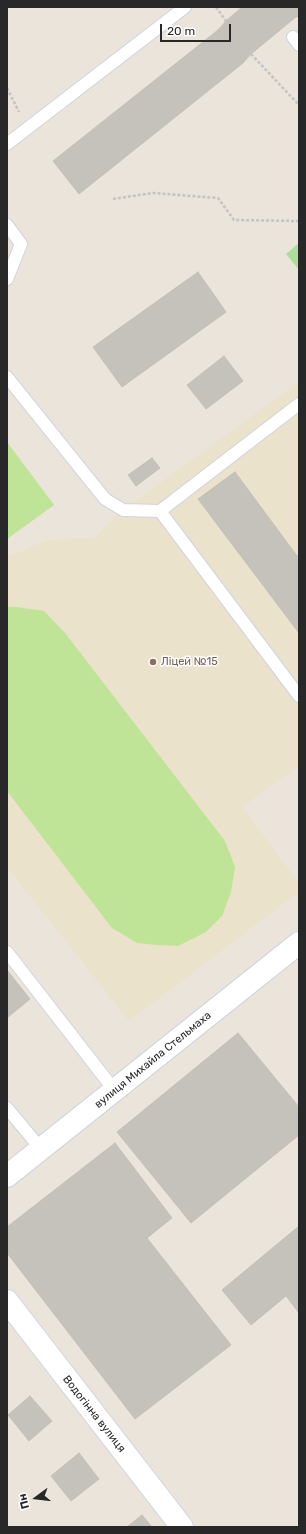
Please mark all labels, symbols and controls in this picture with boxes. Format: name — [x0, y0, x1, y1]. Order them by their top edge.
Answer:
scale bar — [162, 16, 233, 42]
text: 20 m — [167, 24, 195, 38]
place label: Ліцей №15 — [161, 655, 218, 669]
marker: Ліцей №15 — [148, 657, 158, 667]
street label: вулиця Михайла Стельмаха — [92, 1009, 214, 1111]
street label: Водогінна вулиця — [60, 1373, 128, 1455]
north arrow — [16, 1478, 56, 1518]
text: Пн — [16, 1492, 32, 1510]

